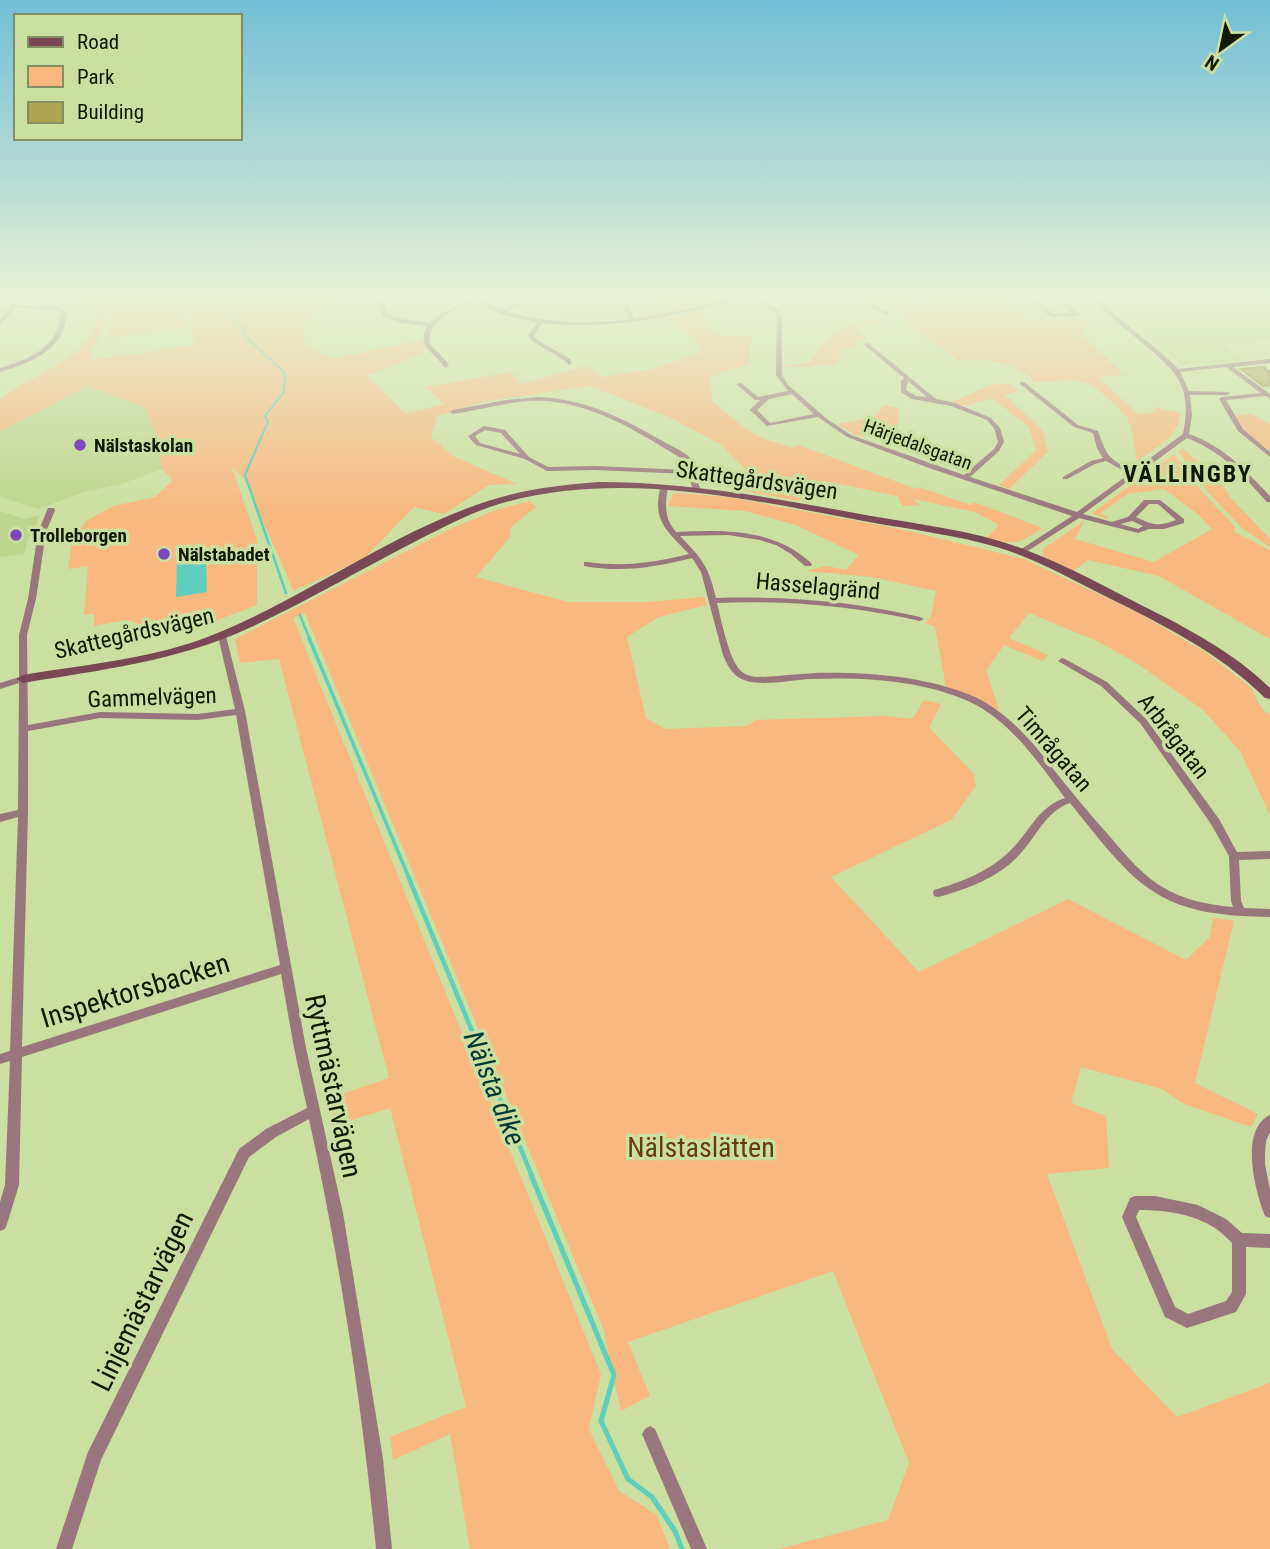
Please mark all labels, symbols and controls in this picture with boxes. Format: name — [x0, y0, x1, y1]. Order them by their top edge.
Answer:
legend — [14, 14, 242, 140]
north arrow — [1186, 14, 1256, 84]
text: Road — [77, 30, 119, 54]
text: N — [1201, 50, 1223, 76]
text: Park — [77, 65, 115, 89]
text: Building — [77, 100, 144, 124]
street label: Härjedalsgatan — [860, 414, 975, 475]
place label: Nälstaskolan — [94, 434, 193, 457]
marker: Nälstaskolan — [72, 437, 88, 453]
street label: Skattegårdsvägen — [674, 456, 839, 505]
district label: VÄLLINGBY — [1123, 460, 1253, 488]
place label: Trolleborgen — [30, 524, 127, 547]
marker: Trolleborgen — [8, 527, 24, 543]
place label: Nälstabadet — [178, 543, 270, 566]
marker: Nälstabadet — [156, 546, 172, 562]
street label: Hasselagränd — [755, 568, 881, 605]
street label: Skattegårdsvägen — [52, 602, 216, 665]
street label: Gammelvägen — [87, 682, 217, 713]
street label: Arbrågatan — [1132, 688, 1215, 784]
street label: Timrågatan — [1009, 701, 1098, 797]
street label: Inspektorsbacken — [37, 946, 233, 1035]
street label: Ryttmästarvägen — [298, 991, 369, 1181]
water label: Nälsta dike — [457, 1026, 532, 1150]
park label: Nälstaslätten — [627, 1131, 775, 1164]
street label: Linjemästarvägen — [85, 1206, 200, 1397]

